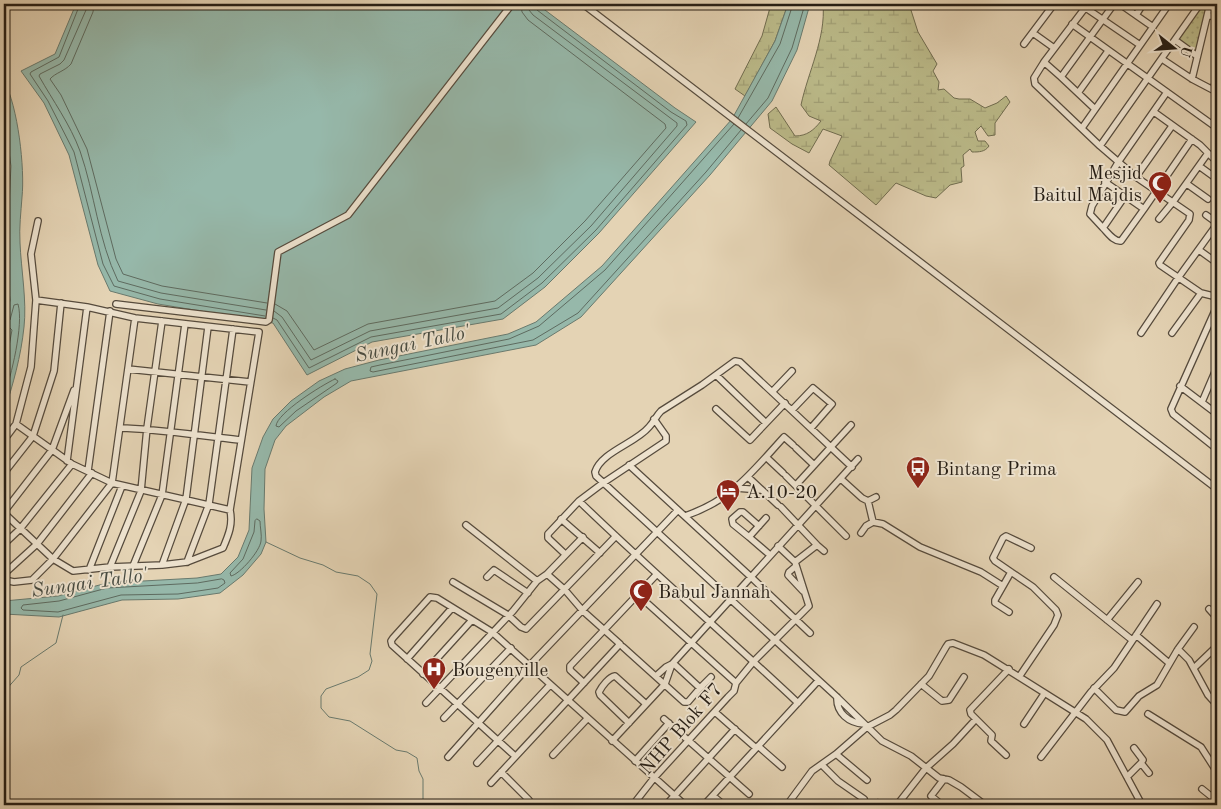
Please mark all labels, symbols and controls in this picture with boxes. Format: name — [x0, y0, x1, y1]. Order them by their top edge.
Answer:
north arrow — [1148, 22, 1198, 72]
text: U — [1177, 44, 1194, 59]
place label: Mesjid Baitul Majdis — [1032, 165, 1142, 206]
mosque icon: Mesjid Baitul Majdis — [1147, 170, 1173, 204]
water label: Sungai Tallo' — [353, 323, 473, 367]
bus stop icon: Bintang Prima — [905, 455, 931, 489]
place label: Bintang Prima — [936, 461, 1057, 480]
hotel icon: A.10-20 — [715, 478, 741, 512]
place label: A.10-20 — [746, 484, 817, 503]
water label: Sungai Tallo' — [30, 566, 150, 602]
mosque icon: Babul Jannah — [628, 578, 654, 612]
place label: Babul Jannah — [658, 584, 771, 603]
hospital icon: Bougenville — [421, 656, 447, 690]
place label: Bougenville — [452, 662, 548, 681]
street label: NHP Blok F7 — [637, 680, 727, 779]

